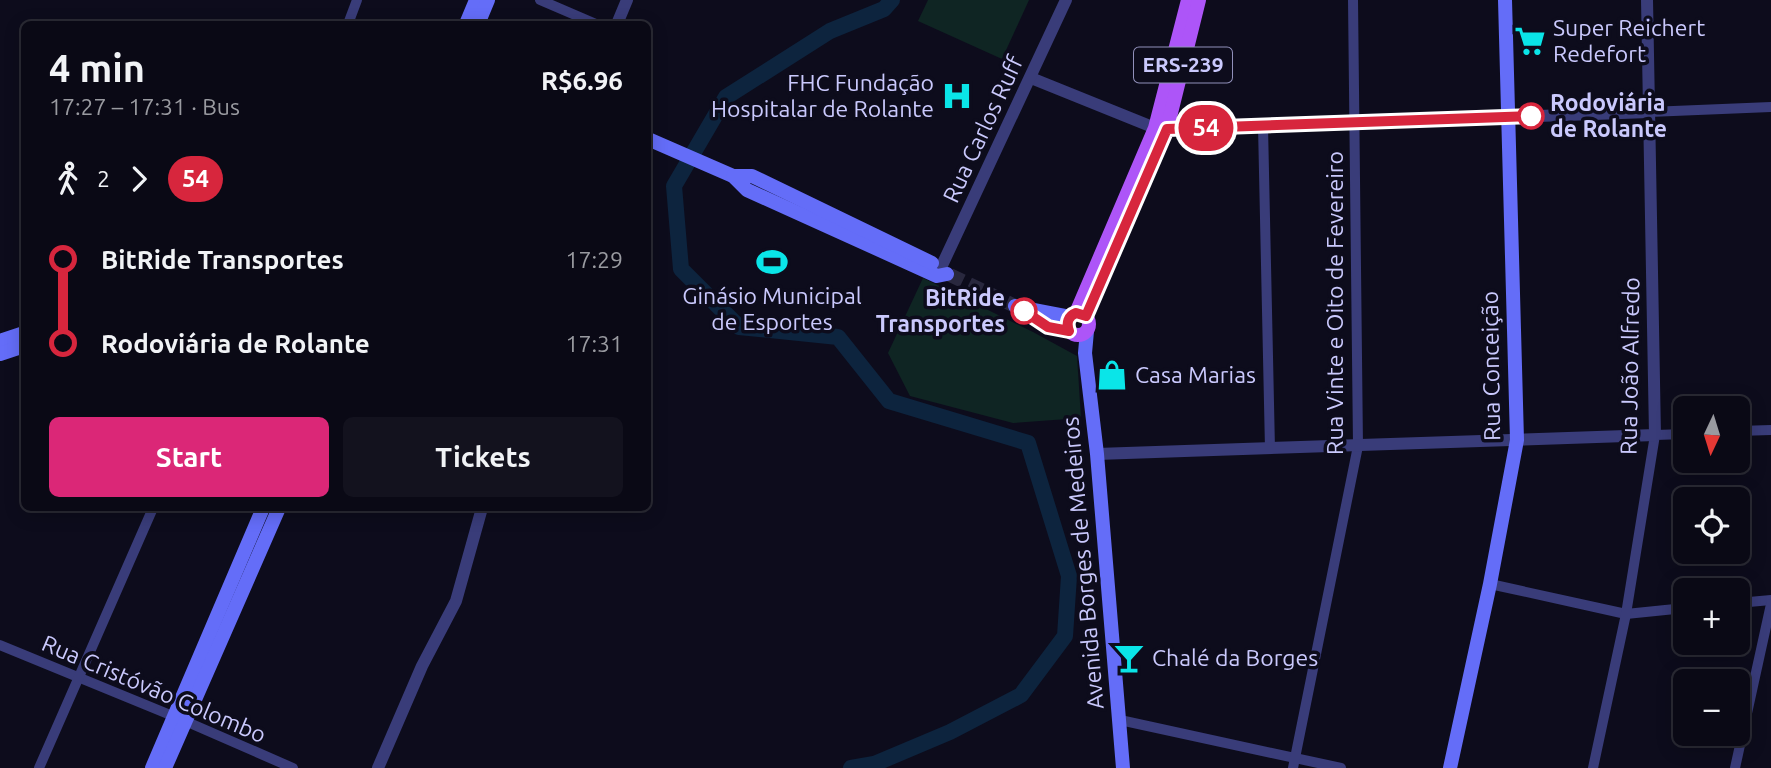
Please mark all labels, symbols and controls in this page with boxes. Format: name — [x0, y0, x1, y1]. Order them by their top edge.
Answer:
place label: Super Reichert Redefort — [1553, 15, 1705, 66]
supermarket icon: Super Reichert Redefort — [1513, 24, 1547, 58]
text: 4 min — [49, 47, 145, 89]
road number: ERS-239 — [1134, 48, 1232, 82]
street label: Rua Carlos Ruff — [938, 51, 1028, 206]
text: R$6.96 — [541, 66, 623, 95]
place label: FHC Fundação Hospitalar de Rolante — [711, 70, 934, 121]
hospital icon: FHC Fundação Hospitalar de Rolante — [940, 79, 974, 113]
place label: Rodoviária de Rolante — [1550, 90, 1667, 141]
text: 17:27 – 17:31 · Bus — [49, 94, 240, 119]
marker: Rodoviária de Rolante — [1518, 103, 1544, 129]
line badge: 54 — [1174, 105, 1238, 151]
text: 54 — [1192, 114, 1220, 141]
street label: Rua Vinte e Oito de Fevereiro — [1322, 151, 1347, 455]
icon: walk — [49, 160, 87, 198]
icon: forward — [120, 160, 158, 198]
text: 54 — [182, 165, 209, 192]
text: 2 — [97, 166, 110, 191]
text: BitRide Transportes — [101, 245, 344, 274]
sports icon: Ginásio Municipal de Esportes — [755, 245, 789, 279]
text: 17:29 — [565, 247, 623, 272]
street label: Rua João Alfredo — [1615, 277, 1644, 455]
place label: Ginásio Municipal de Esportes — [682, 283, 862, 334]
place label: BitRide Transportes — [876, 285, 1005, 336]
street label: Rua Conceição — [1477, 291, 1504, 441]
marker: BitRide Transportes — [1011, 298, 1037, 324]
text: Rodoviária de Rolante — [101, 329, 370, 358]
text: 17:31 — [565, 331, 623, 356]
shop icon: Casa Marias — [1095, 358, 1129, 392]
place label: Casa Marias — [1135, 362, 1256, 387]
north arrow — [1673, 396, 1750, 472]
map controls — [1673, 396, 1750, 746]
street label: Avenida Borges de Medeiros — [1057, 416, 1108, 710]
button: Start — [49, 417, 329, 497]
button: Tickets — [343, 417, 623, 497]
button: locate — [1673, 487, 1750, 564]
button: + — [1673, 578, 1750, 655]
street label: Rua Cristóvão Colombo — [38, 630, 270, 747]
bar icon: Chalé da Borges — [1112, 641, 1146, 675]
place label: Chalé da Borges — [1152, 645, 1318, 670]
button: − — [1673, 669, 1750, 746]

